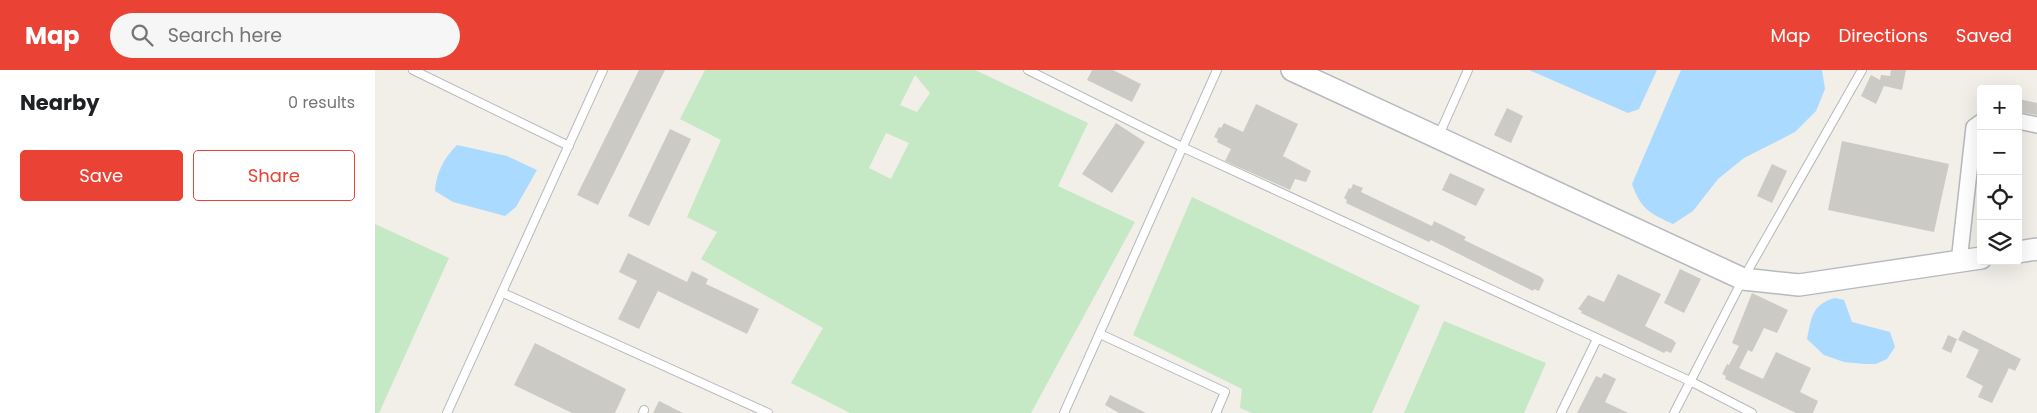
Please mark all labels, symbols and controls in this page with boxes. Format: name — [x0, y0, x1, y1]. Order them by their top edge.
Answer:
search box — [110, 13, 460, 58]
text: Map — [25, 19, 80, 52]
icon: search — [128, 21, 156, 49]
text: Search here — [168, 22, 282, 49]
text: Map — [1771, 23, 1810, 48]
text: Directions — [1838, 23, 1928, 48]
text: Saved — [1956, 23, 2012, 48]
map controls — [1977, 85, 2022, 265]
button: + — [1977, 85, 2022, 130]
text: Nearby — [20, 88, 100, 117]
text: 0 results — [288, 91, 355, 114]
button: − — [1977, 130, 2022, 175]
button: Save — [20, 150, 183, 201]
button: Share — [193, 150, 355, 201]
button: locate — [1977, 175, 2022, 220]
button: layers — [1977, 220, 2022, 265]

